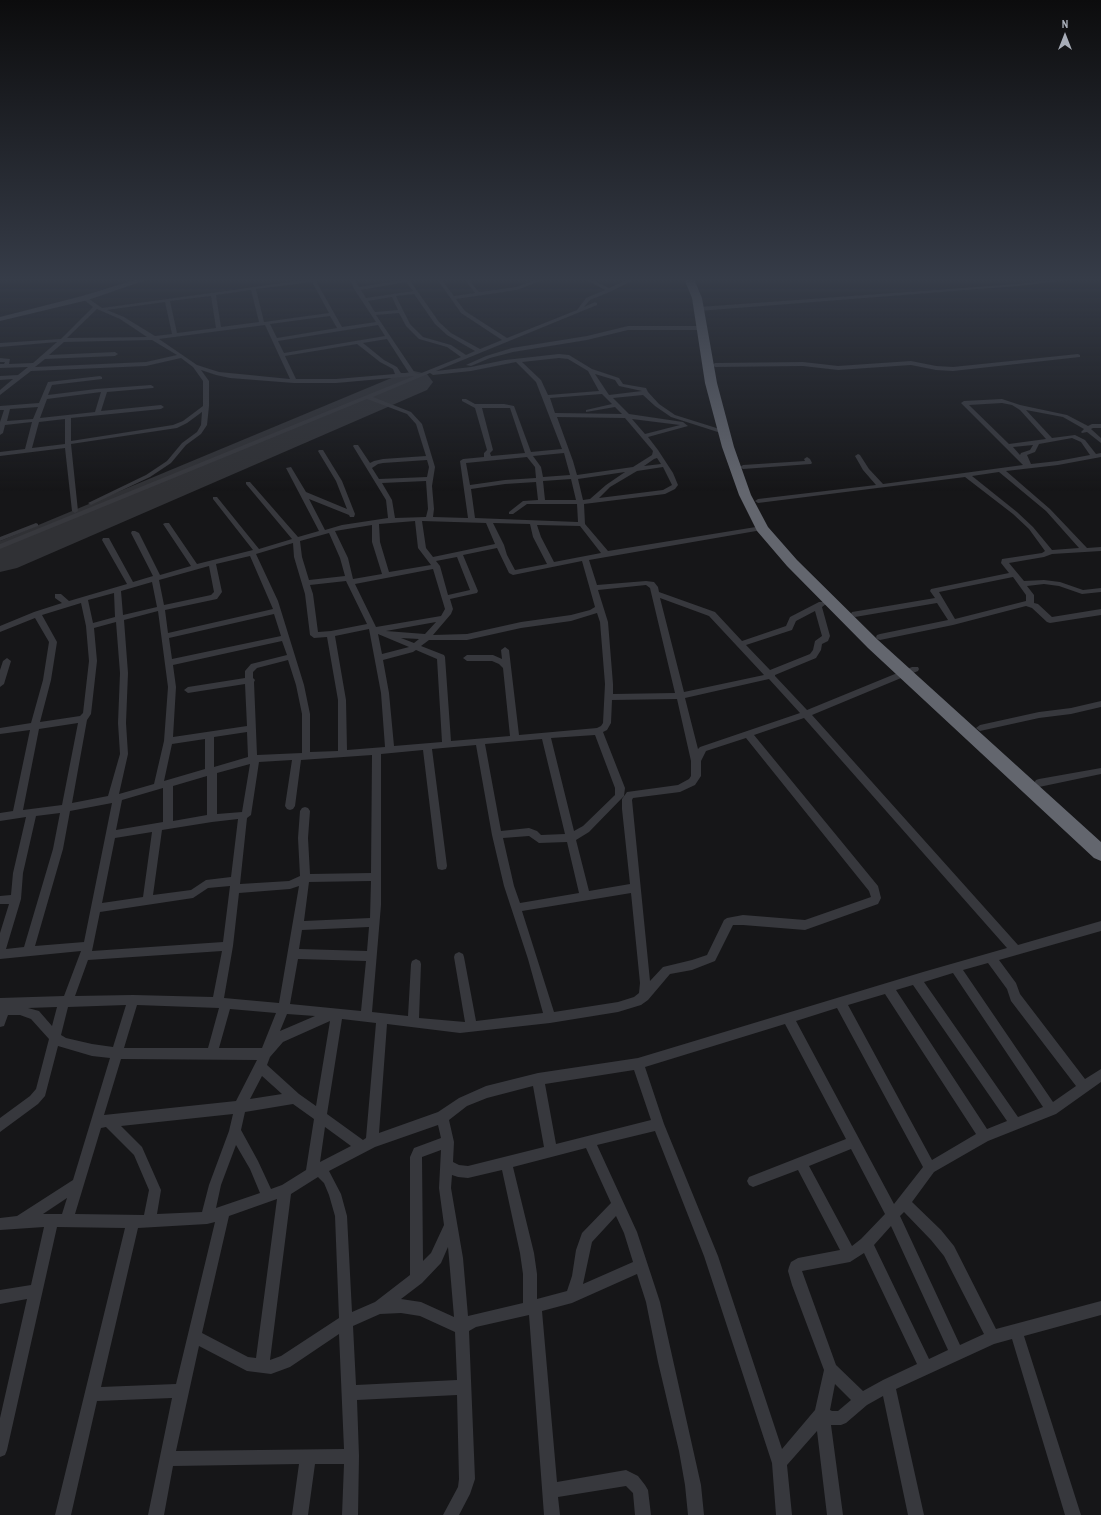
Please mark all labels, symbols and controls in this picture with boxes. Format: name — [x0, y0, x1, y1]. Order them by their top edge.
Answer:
north arrow — [1045, 16, 1085, 56]
text: N — [1062, 17, 1068, 31]

